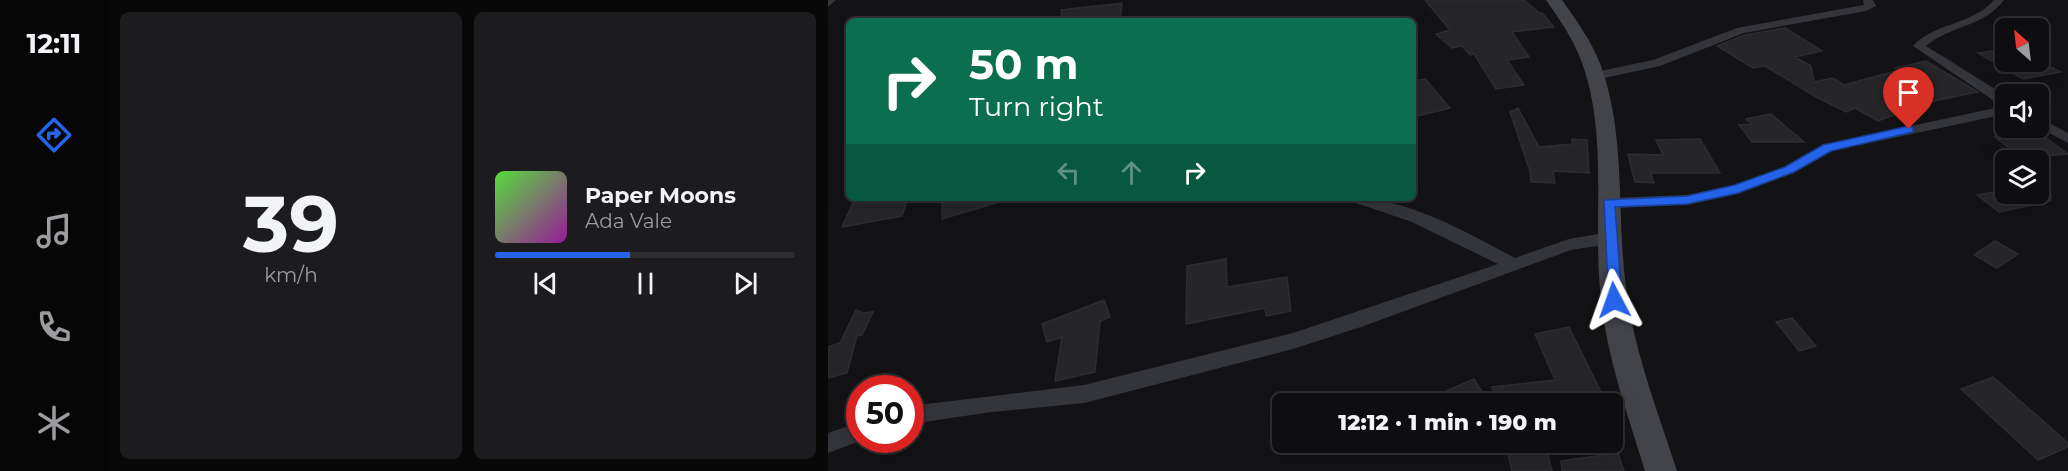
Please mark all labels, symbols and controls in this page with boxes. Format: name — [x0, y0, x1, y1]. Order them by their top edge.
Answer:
north arrow — [1995, 18, 2049, 72]
map controls — [1995, 18, 2049, 204]
text: 12:11 — [27, 27, 81, 60]
text: 50 m — [969, 38, 1078, 90]
icon: right — [870, 42, 948, 120]
pin — [1883, 67, 1934, 129]
icon: arrive — [1892, 76, 1925, 109]
button: sound — [1995, 84, 2049, 138]
text: Turn right — [969, 90, 1104, 123]
icon: directions — [33, 114, 75, 156]
button: layers — [1995, 150, 2049, 204]
icon: left — [1052, 156, 1085, 189]
icon: ahead — [1115, 156, 1148, 189]
icon: right — [1178, 156, 1211, 189]
text: 39 — [243, 176, 339, 272]
text: Paper Moons — [585, 182, 736, 209]
text: Ada Vale — [585, 209, 672, 233]
icon: music — [33, 210, 75, 252]
text: km/h — [264, 263, 318, 287]
icon: previous — [529, 267, 562, 300]
icon: pause — [629, 267, 662, 300]
icon: next — [729, 267, 762, 300]
position arrow — [1582, 268, 1646, 332]
icon: phone — [33, 306, 75, 348]
speed limit sign: 50 — [846, 375, 924, 453]
icon: climate — [33, 402, 75, 444]
text: 12:12 · 1 min · 190 m — [1338, 409, 1557, 436]

